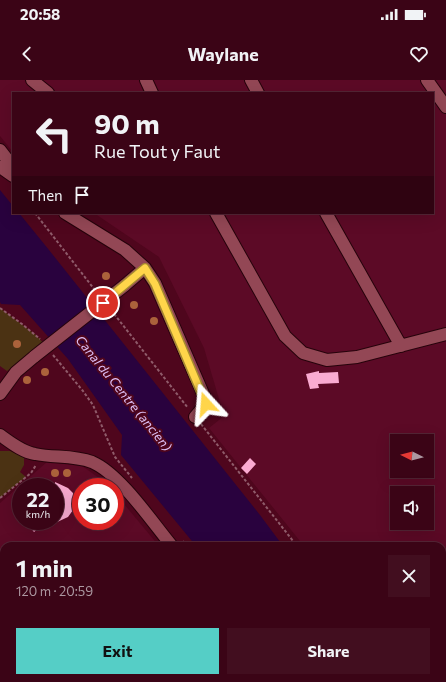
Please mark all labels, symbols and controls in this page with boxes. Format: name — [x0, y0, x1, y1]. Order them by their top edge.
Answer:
text: 20:58 — [20, 5, 60, 23]
icon: back — [16, 43, 38, 65]
text: Waylane — [187, 43, 259, 65]
icon: heart — [408, 43, 430, 65]
text: 90 m — [94, 106, 160, 140]
icon: left — [28, 108, 80, 160]
text: Rue Tout y Faut — [94, 140, 220, 162]
icon: arrive — [71, 184, 93, 206]
text: Then — [28, 186, 63, 204]
pin — [86, 286, 120, 320]
icon: arrive — [92, 292, 114, 314]
water label: Canal du Centre (ancien) — [72, 332, 176, 454]
position arrow — [185, 383, 227, 425]
north arrow — [390, 434, 434, 478]
map controls — [390, 434, 434, 530]
speed limit sign: 30 — [72, 478, 124, 530]
button: sound — [390, 486, 434, 530]
text: 22 — [27, 487, 49, 511]
text: km/h — [26, 508, 50, 520]
text: 1 min — [16, 553, 73, 582]
button: close — [388, 555, 430, 597]
text: 120 m · 20:59 — [16, 583, 93, 599]
button: Exit — [16, 628, 219, 674]
button: Share — [227, 628, 430, 674]

